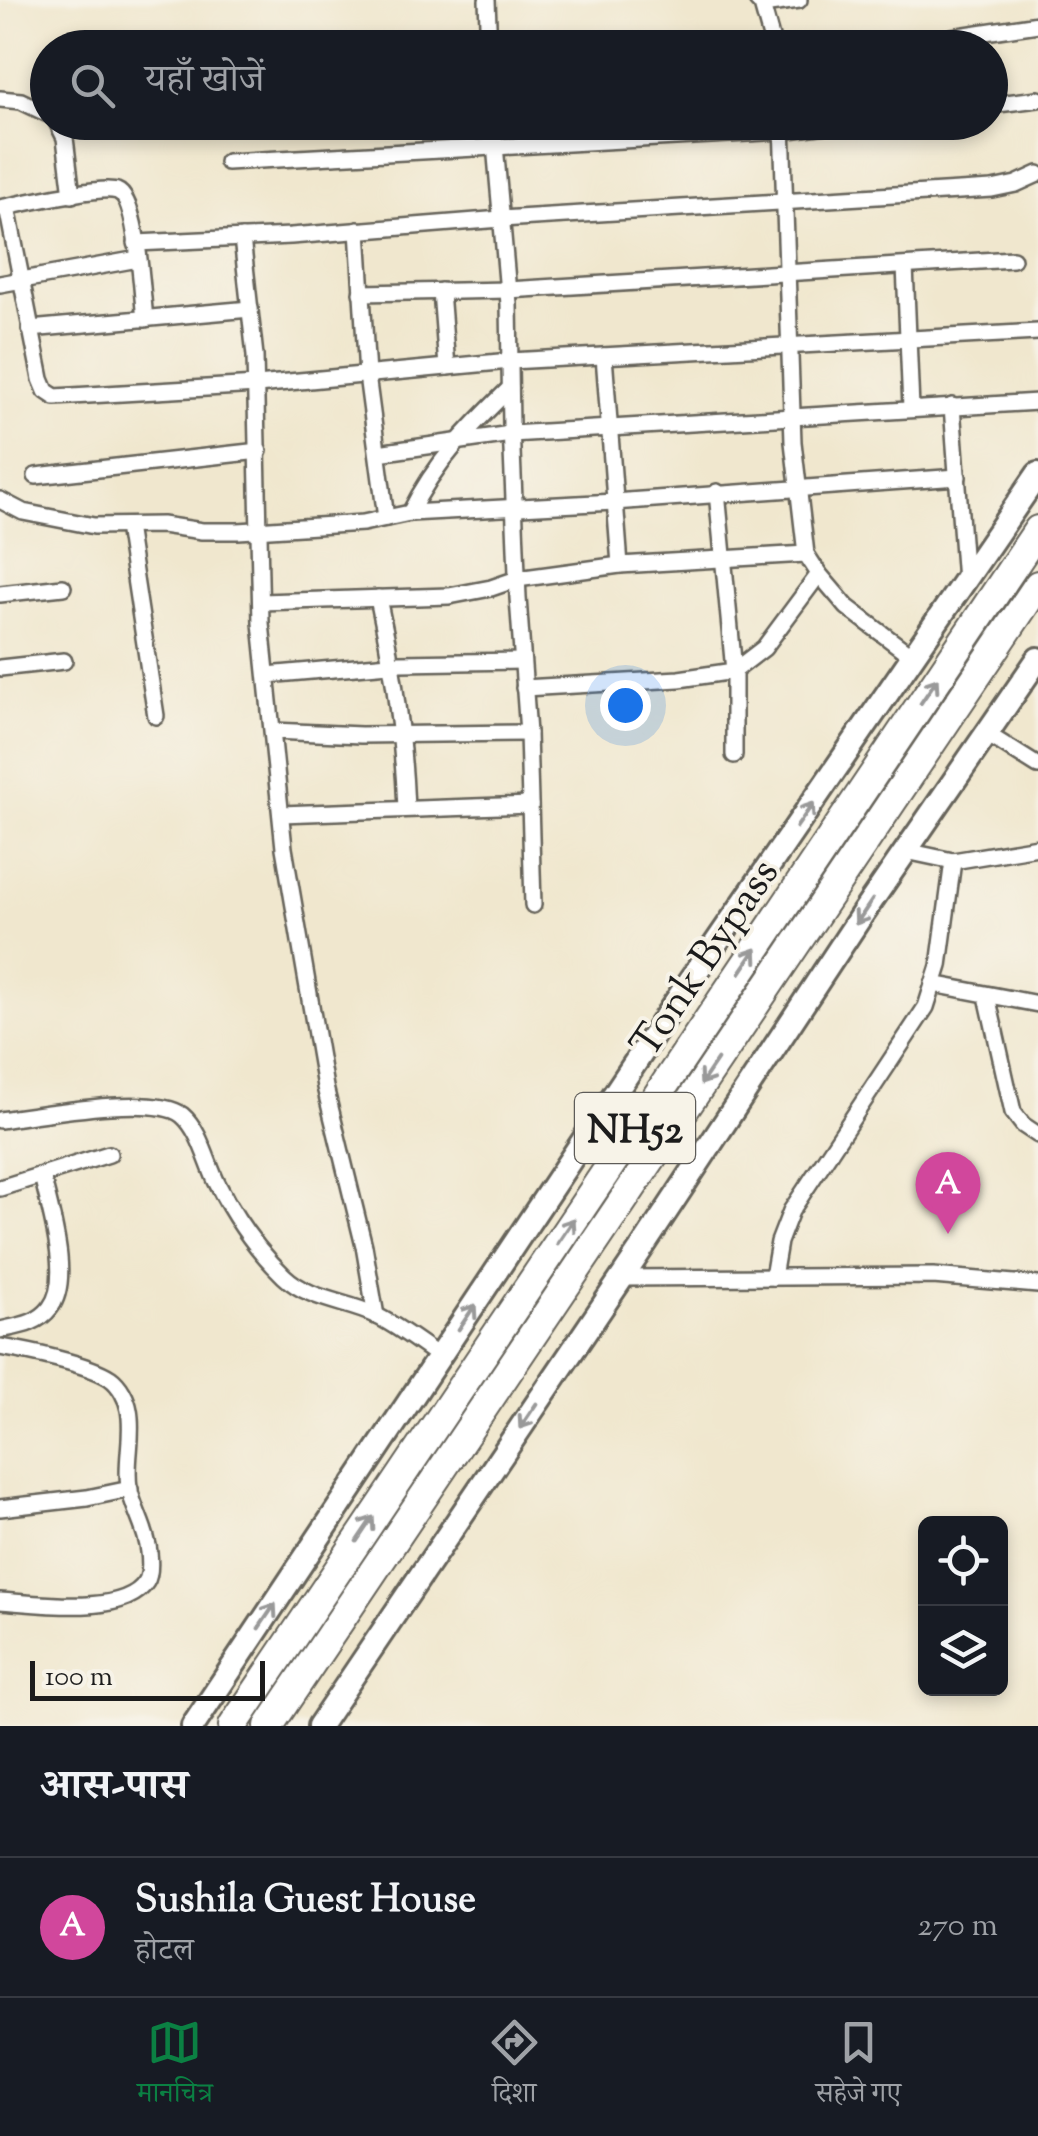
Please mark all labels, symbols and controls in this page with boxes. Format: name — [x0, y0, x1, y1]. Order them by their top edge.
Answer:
search box — [30, 30, 1008, 140]
text: यहाँ खोजें — [145, 55, 264, 109]
icon: search — [65, 58, 120, 113]
one-way arrow — [919, 678, 940, 706]
your location — [600, 680, 651, 731]
one-way arrow — [794, 801, 815, 829]
street label: Tonk Bypass — [618, 848, 796, 1071]
one-way arrow — [853, 898, 874, 926]
one-way arrow — [737, 947, 758, 975]
one-way arrow — [699, 1058, 720, 1086]
road number: NH52 — [575, 1093, 695, 1163]
pin: A — [916, 1152, 980, 1234]
one-way arrow — [556, 1217, 577, 1245]
one-way arrow — [456, 1303, 477, 1331]
one-way arrow — [517, 1401, 538, 1429]
one-way arrow — [354, 1515, 375, 1543]
map controls — [918, 1516, 1008, 1696]
button: locate — [918, 1516, 1008, 1606]
one-way arrow — [256, 1603, 277, 1631]
button: layers — [918, 1606, 1008, 1696]
scale bar — [30, 1656, 265, 1700]
text: 100 m — [45, 1658, 113, 1698]
text: आस-पास — [40, 1758, 188, 1818]
text: Sushila Guest House — [135, 1875, 476, 1929]
text: A — [60, 1904, 85, 1950]
text: 270 m — [917, 1904, 998, 1950]
text: होटल — [135, 1929, 194, 1975]
tab: मानचित्र — [137, 2015, 213, 2120]
tab: दिशा — [487, 2015, 542, 2120]
tab: सहेजे गए — [815, 2015, 901, 2120]

